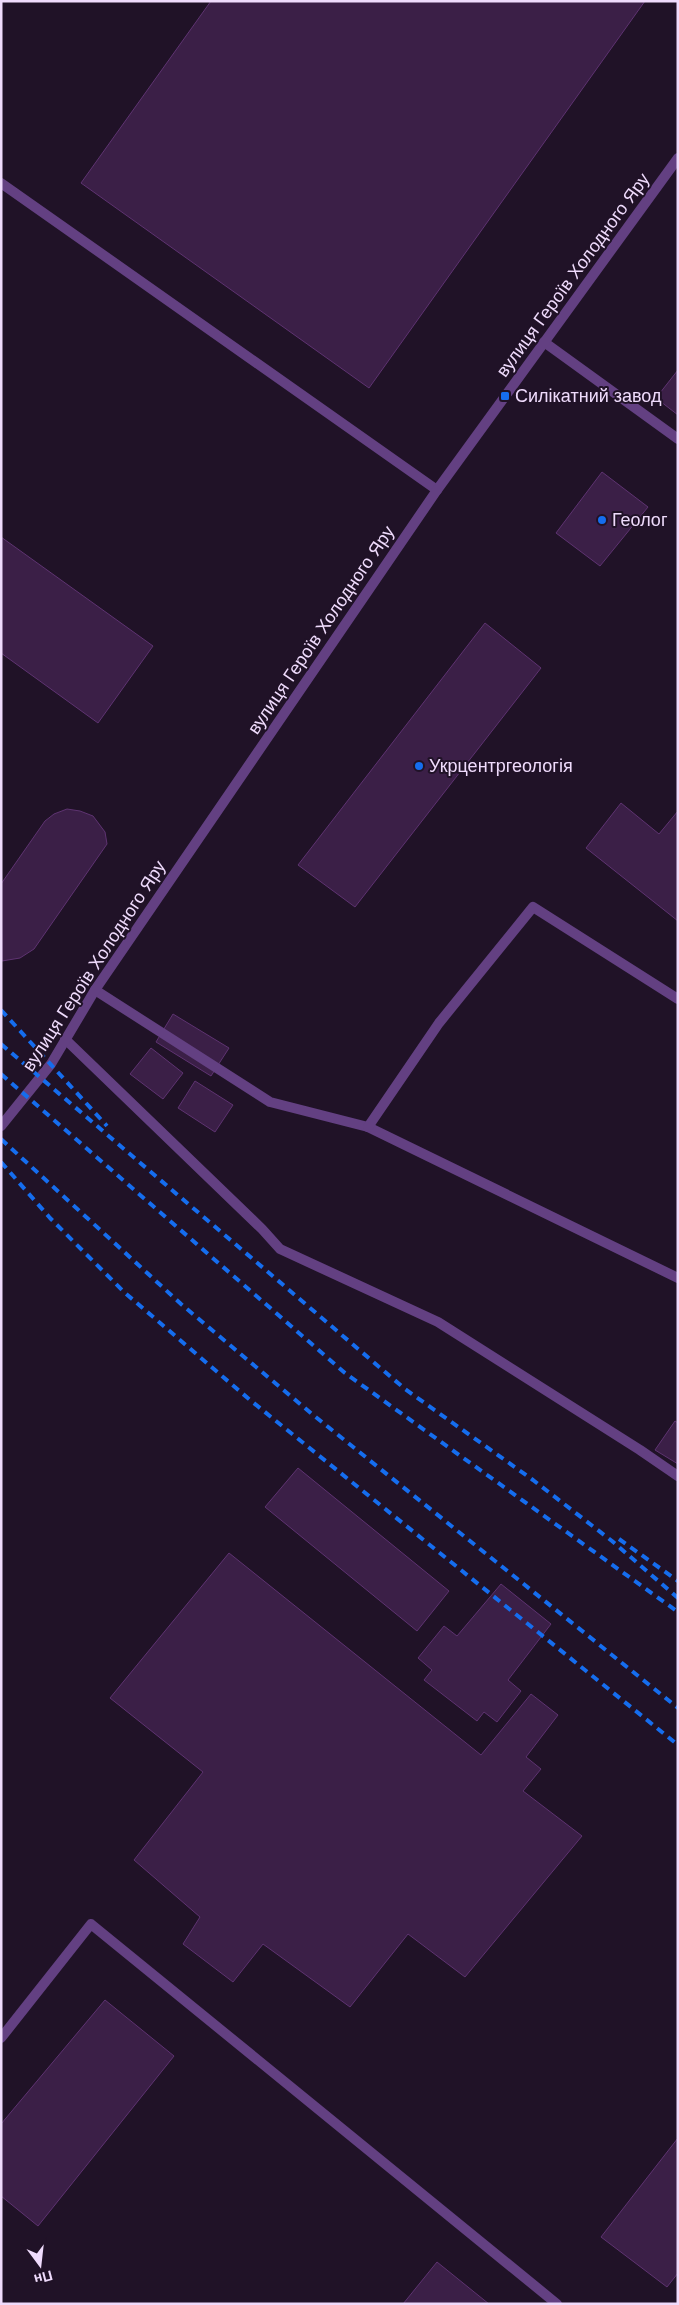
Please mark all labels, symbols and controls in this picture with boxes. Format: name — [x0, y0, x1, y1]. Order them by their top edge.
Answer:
street label: вулиця Героїв Холодного Яру — [492, 169, 654, 381]
place label: Силікатний завод — [515, 386, 662, 406]
marker: Силікатний завод — [499, 390, 511, 402]
place label: Геолог — [612, 510, 668, 530]
marker: Геолог — [596, 514, 608, 526]
street label: вулиця Героїв Холодного Яру — [244, 522, 398, 738]
place label: Укрцентргеологія — [429, 756, 573, 776]
marker: Укрцентргеологія — [413, 760, 425, 772]
street label: вулиця Героїв Холодного Яру — [18, 857, 170, 1075]
north arrow — [15, 2240, 65, 2290]
text: Пн — [32, 2267, 54, 2288]

